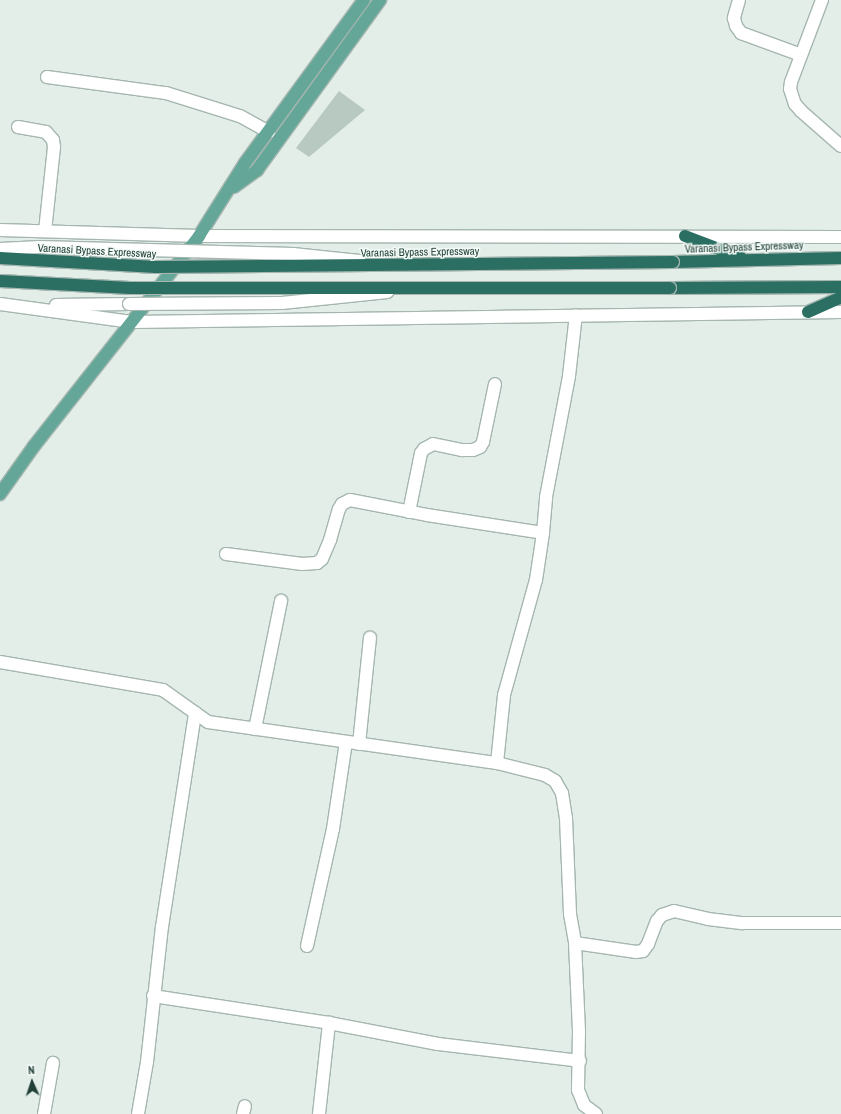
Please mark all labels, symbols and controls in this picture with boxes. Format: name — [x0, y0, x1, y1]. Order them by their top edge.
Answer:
street label: Varanasi Bypass Expressway — [684, 238, 804, 256]
street label: Varanasi Bypass Expressway — [37, 241, 157, 261]
street label: Varanasi Bypass Expressway — [361, 244, 479, 260]
north arrow — [12, 1062, 52, 1102]
text: N — [28, 1063, 35, 1077]

